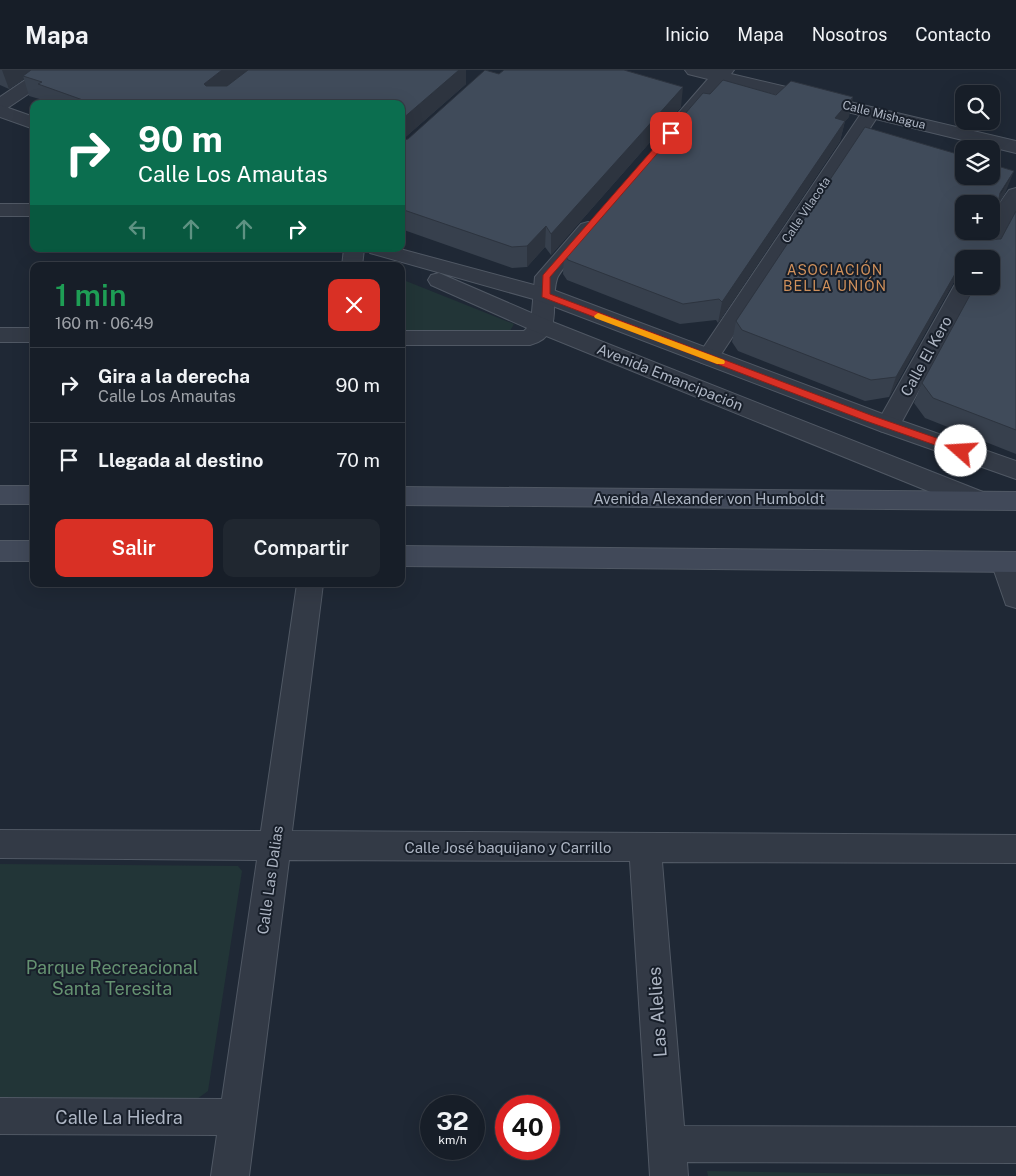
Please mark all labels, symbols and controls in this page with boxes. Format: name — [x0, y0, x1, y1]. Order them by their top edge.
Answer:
text: Mapa — [25, 21, 89, 49]
text: Inicio — [665, 24, 709, 45]
text: Mapa — [737, 24, 784, 45]
text: Nosotros — [812, 24, 887, 45]
text: Contacto — [915, 24, 991, 45]
map controls — [955, 85, 1000, 295]
button: search — [955, 85, 1000, 130]
street label: Calle Mishagua — [841, 98, 927, 132]
pin — [650, 112, 692, 154]
text: 90 m — [138, 119, 223, 160]
icon: arrive — [657, 119, 685, 147]
icon: right — [55, 120, 120, 185]
button: layers — [955, 140, 1000, 185]
text: Calle Los Amautas — [138, 161, 328, 187]
street label: Calle Vilacota — [779, 174, 833, 246]
button: + — [955, 195, 1000, 240]
icon: left — [124, 215, 152, 243]
icon: ahead — [177, 215, 205, 243]
icon: ahead — [230, 215, 258, 243]
icon: right — [283, 215, 311, 243]
button: − — [955, 250, 1000, 295]
district label: ASOCIACIÓN BELLA UNIÓN — [783, 260, 887, 294]
text: 1 min — [55, 277, 126, 313]
button: close — [328, 279, 380, 331]
street label: Calle El Kero — [897, 313, 955, 399]
text: 160 m · 06:49 — [55, 314, 153, 333]
street label: Avenida Emancipación — [595, 340, 745, 414]
text: Gira a la derecha — [98, 365, 250, 387]
icon: right — [55, 371, 83, 399]
text: 90 m — [336, 374, 380, 396]
text: Calle Los Amautas — [98, 387, 236, 406]
position arrow — [934, 424, 986, 476]
icon: arrive — [55, 446, 83, 474]
text: Llegada al destino — [98, 449, 263, 471]
text: 70 m — [336, 449, 380, 471]
street label: Avenida Alexander von Humboldt — [593, 490, 825, 507]
button: Salir — [55, 519, 213, 577]
button: Compartir — [223, 519, 380, 577]
street label: Calle Las Dalias — [254, 825, 286, 935]
street label: Calle José baquijano y Carrillo — [404, 839, 612, 856]
park label: Parque Recreacional Santa Teresita — [26, 957, 198, 999]
street label: Las Alelies — [643, 966, 671, 1058]
speed limit sign: 40 — [495, 1095, 560, 1160]
text: 32 — [436, 1106, 469, 1136]
street label: Calle La Hiedra — [55, 1107, 183, 1128]
text: km/h — [438, 1133, 467, 1147]

